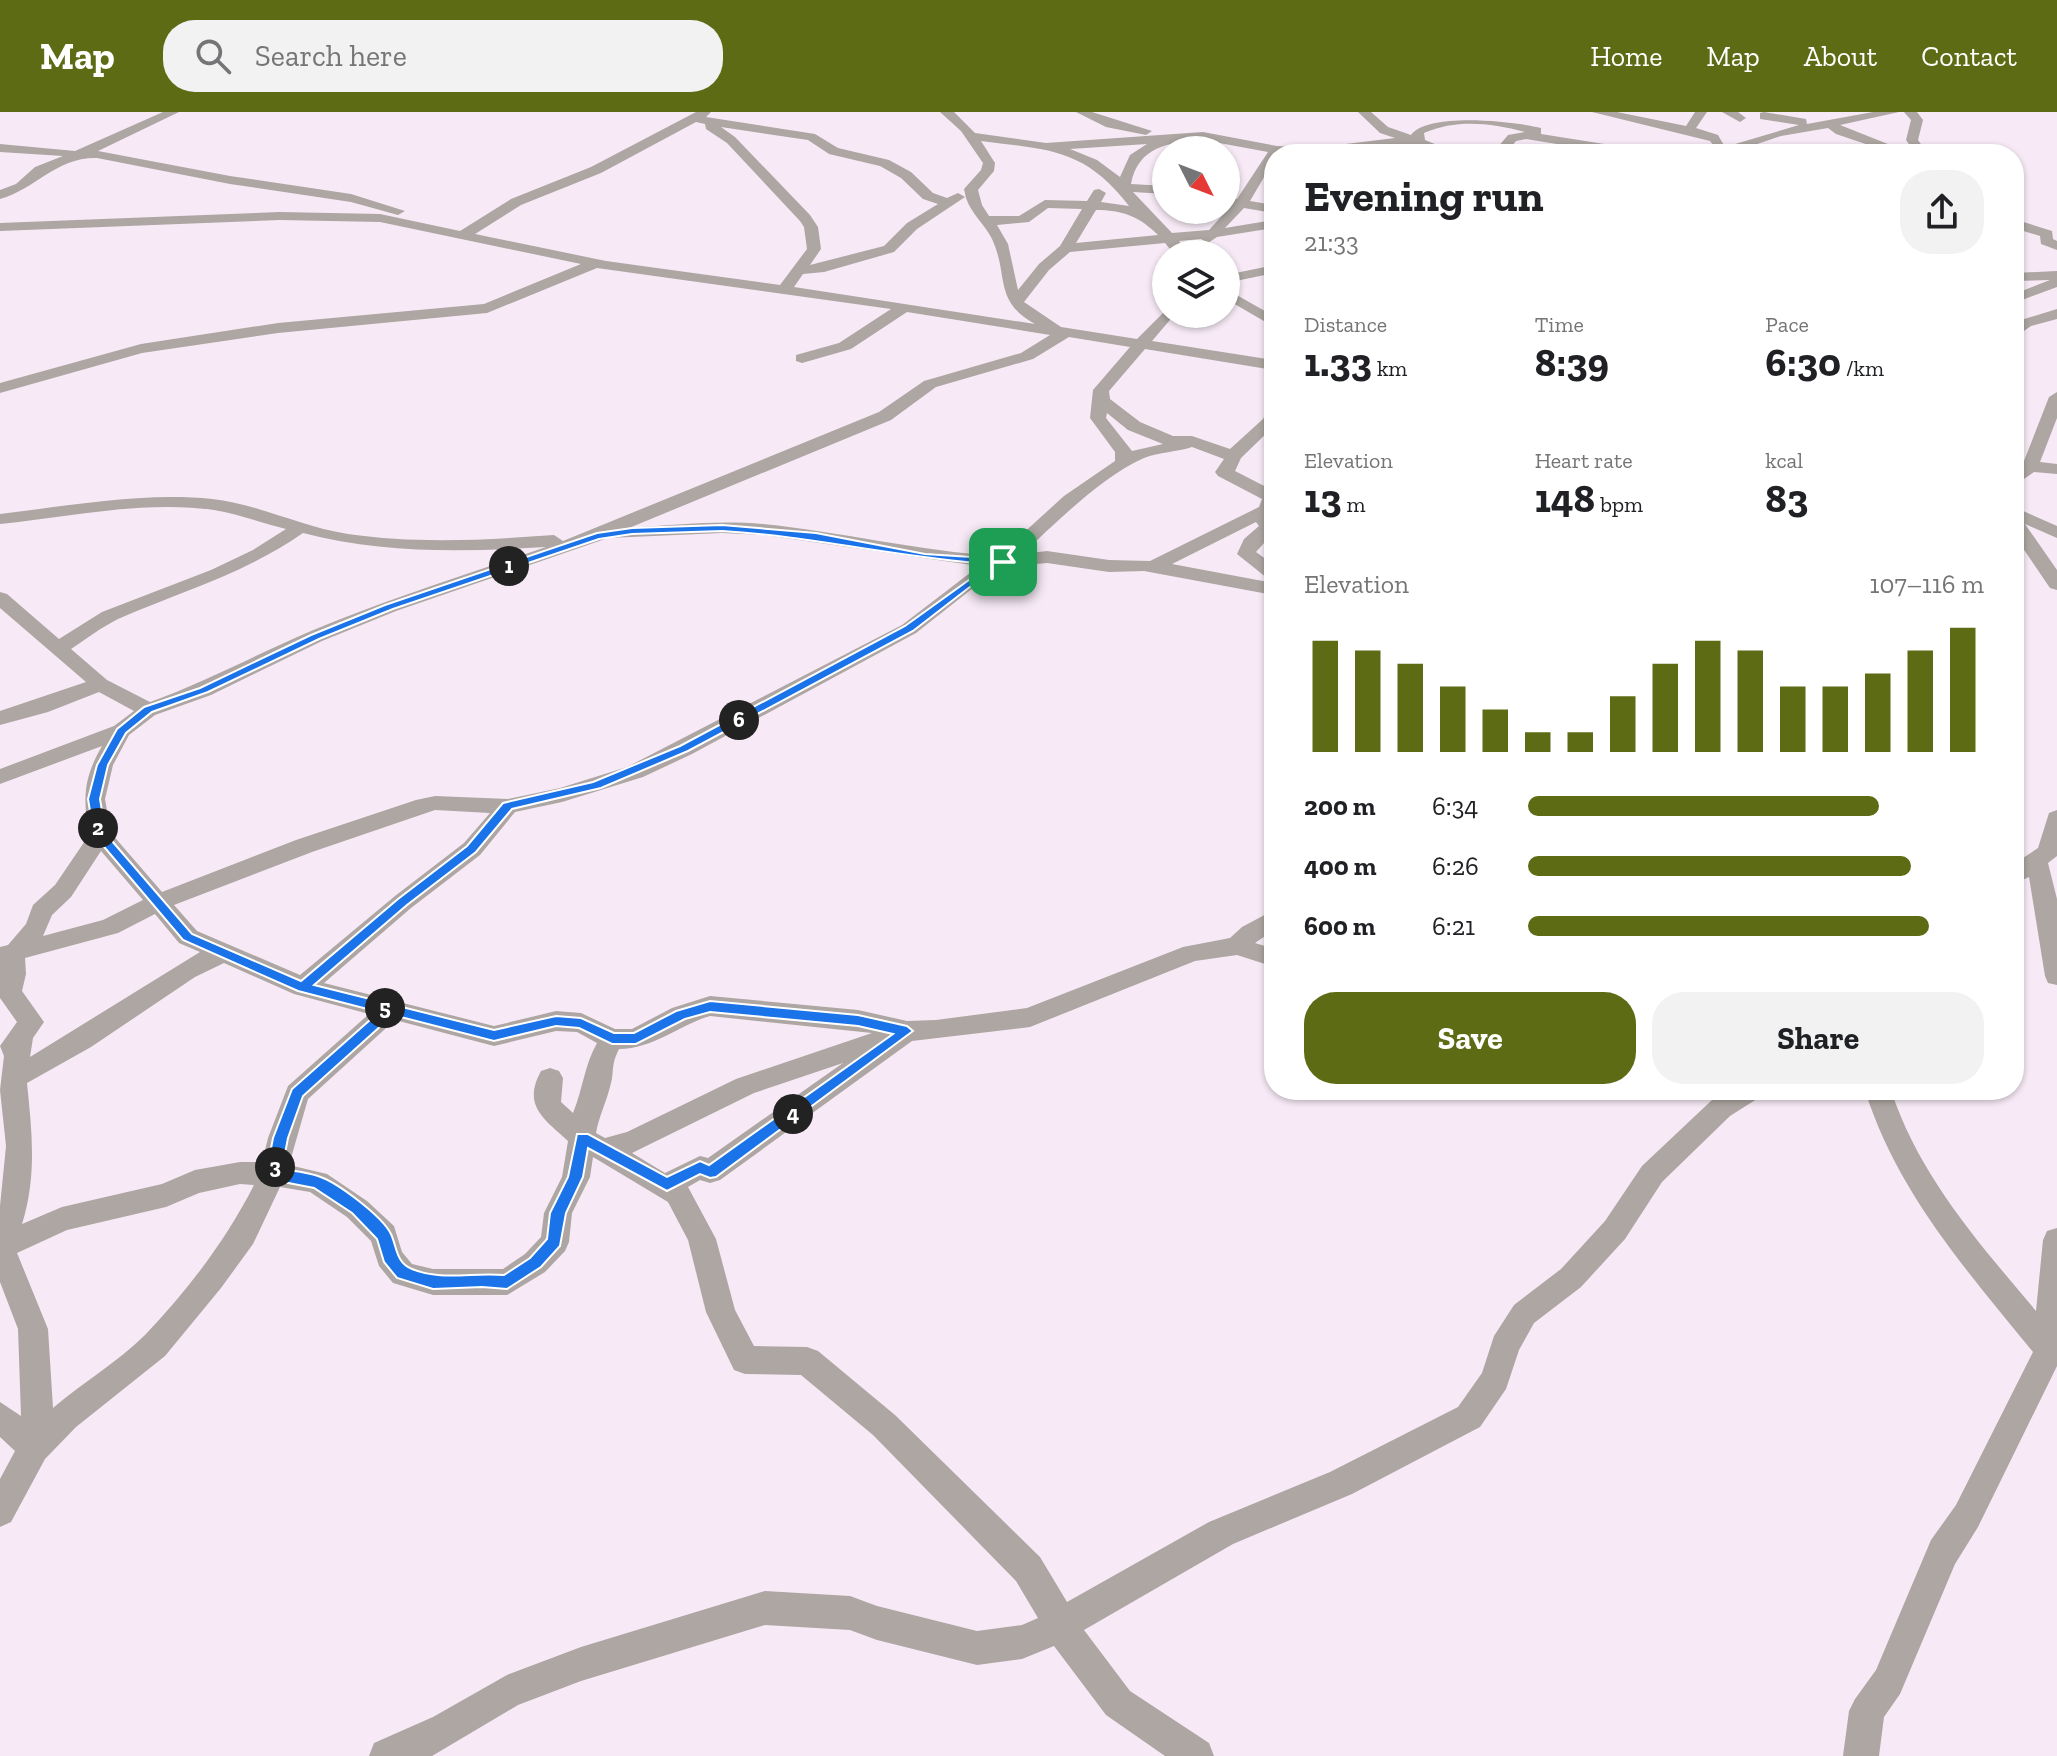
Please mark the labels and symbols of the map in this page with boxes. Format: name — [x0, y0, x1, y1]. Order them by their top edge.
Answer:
north arrow — [1152, 136, 1240, 224]
pin — [969, 528, 1037, 596]
pin: 1 — [489, 546, 529, 586]
pin: 6 — [719, 700, 759, 740]
pin: 2 — [78, 808, 118, 848]
pin: 5 — [365, 988, 405, 1028]
pin: 4 — [773, 1094, 813, 1134]
pin: 3 — [255, 1147, 295, 1187]

